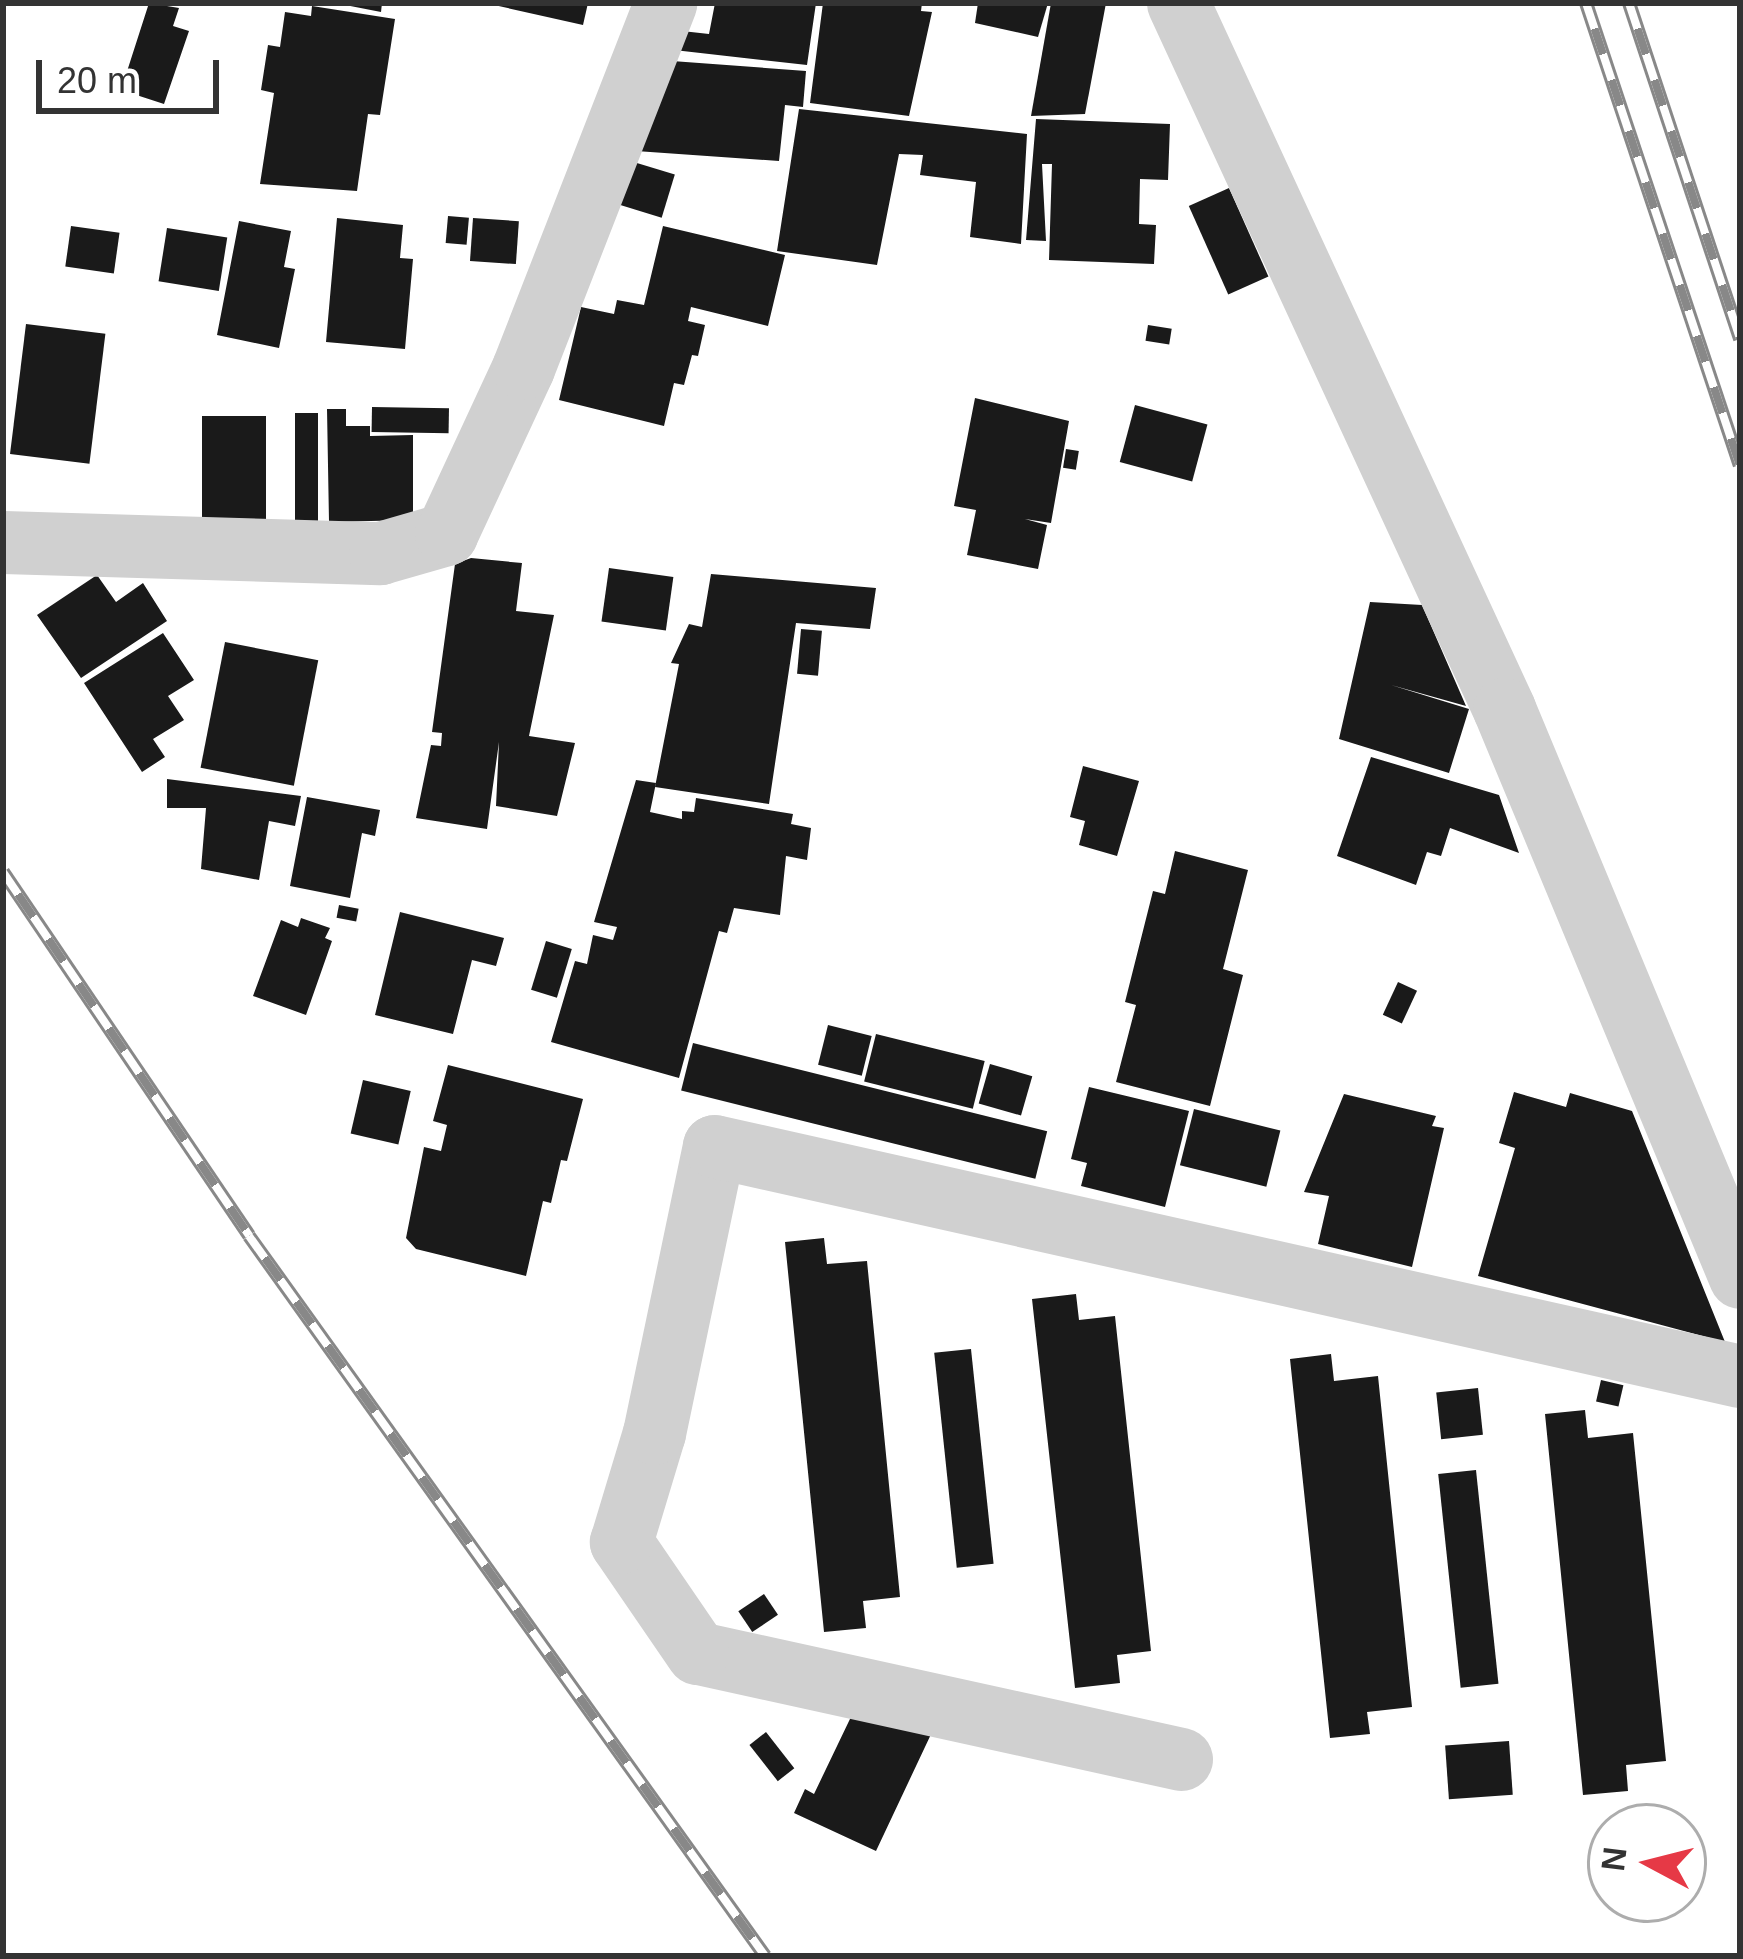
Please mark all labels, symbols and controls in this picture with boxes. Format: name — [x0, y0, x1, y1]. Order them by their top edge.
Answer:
scale bar — [42, 36, 225, 110]
text: 20 m — [57, 60, 137, 101]
north arrow — [1587, 1803, 1707, 1923]
text: N — [1594, 1845, 1634, 1873]

